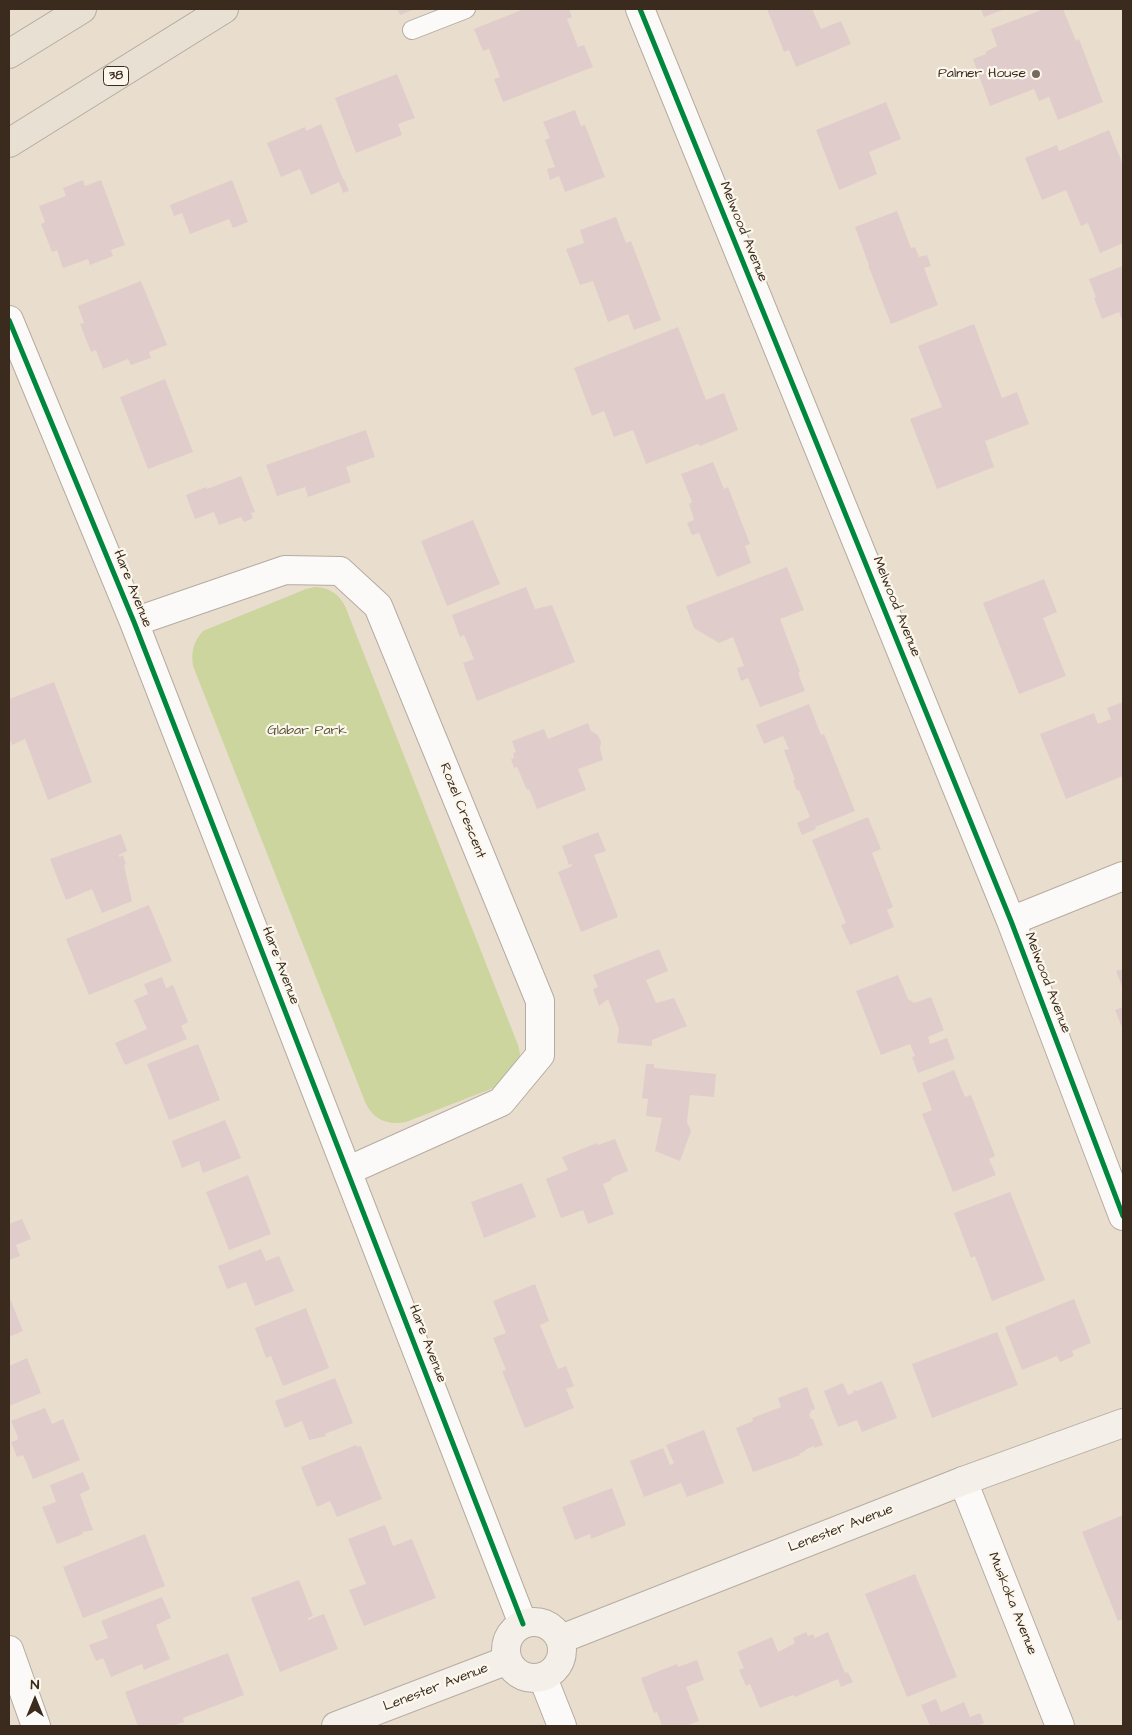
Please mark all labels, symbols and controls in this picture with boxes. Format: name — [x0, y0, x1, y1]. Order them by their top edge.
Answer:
road number: 38 — [104, 66, 128, 85]
place label: Palmer House — [938, 66, 1026, 82]
marker: Palmer House — [1030, 68, 1042, 80]
street label: Melwood Avenue — [715, 179, 771, 285]
street label: Hare Avenue — [109, 548, 155, 630]
street label: Melwood Avenue — [868, 554, 924, 660]
park label: Glabar Park — [267, 723, 347, 739]
street label: Rozel Crescent — [435, 761, 489, 861]
street label: Hare Avenue — [257, 925, 303, 1007]
street label: Melwood Avenue — [1020, 930, 1074, 1036]
street label: Hare Avenue — [404, 1303, 450, 1385]
street label: Lenester Avenue — [786, 1501, 896, 1557]
street label: Muskoka Avenue — [984, 1550, 1040, 1658]
street label: Lenester Avenue — [381, 1660, 491, 1716]
north arrow — [10, 1675, 60, 1725]
text: N — [31, 1675, 39, 1695]

